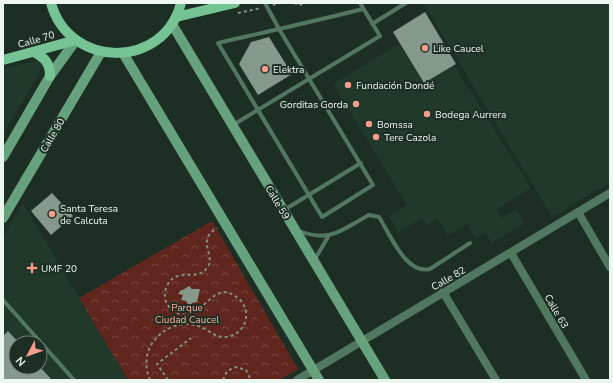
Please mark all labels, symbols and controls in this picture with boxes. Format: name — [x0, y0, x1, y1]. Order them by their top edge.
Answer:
street label: Calle 70 — [16, 28, 56, 52]
place label: Like Caucel — [433, 42, 484, 56]
marker: Like Caucel — [420, 43, 430, 53]
place label: Elektra — [273, 63, 304, 77]
marker: Elektra — [260, 64, 270, 74]
place label: Fundación Dondé — [356, 79, 434, 93]
marker: Fundación Dondé — [343, 80, 353, 90]
place label: Gorditas Gorda — [280, 98, 348, 112]
marker: Gorditas Gorda — [351, 99, 361, 109]
place label: Bodega Aurrera — [435, 108, 506, 122]
marker: Bodega Aurrera — [422, 109, 432, 119]
street label: Calle 80 — [37, 116, 69, 155]
place label: Bomssa — [377, 118, 413, 132]
marker: Bomssa — [364, 119, 374, 129]
place label: Tere Cazola — [384, 131, 436, 145]
marker: Tere Cazola — [371, 132, 381, 142]
street label: Calle 59 — [261, 183, 293, 222]
place label: Santa Teresa de Calcuta — [60, 202, 118, 228]
marker: Santa Teresa de Calcuta — [47, 209, 57, 219]
marker: UMF 20 — [26, 262, 38, 274]
place label: UMF 20 — [41, 262, 77, 276]
street label: Calle 82 — [429, 263, 468, 294]
street label: Calle 63 — [541, 292, 572, 331]
park label: Parque Ciudad Caucel — [155, 301, 219, 327]
north arrow — [8, 335, 48, 375]
text: N — [12, 353, 29, 369]

